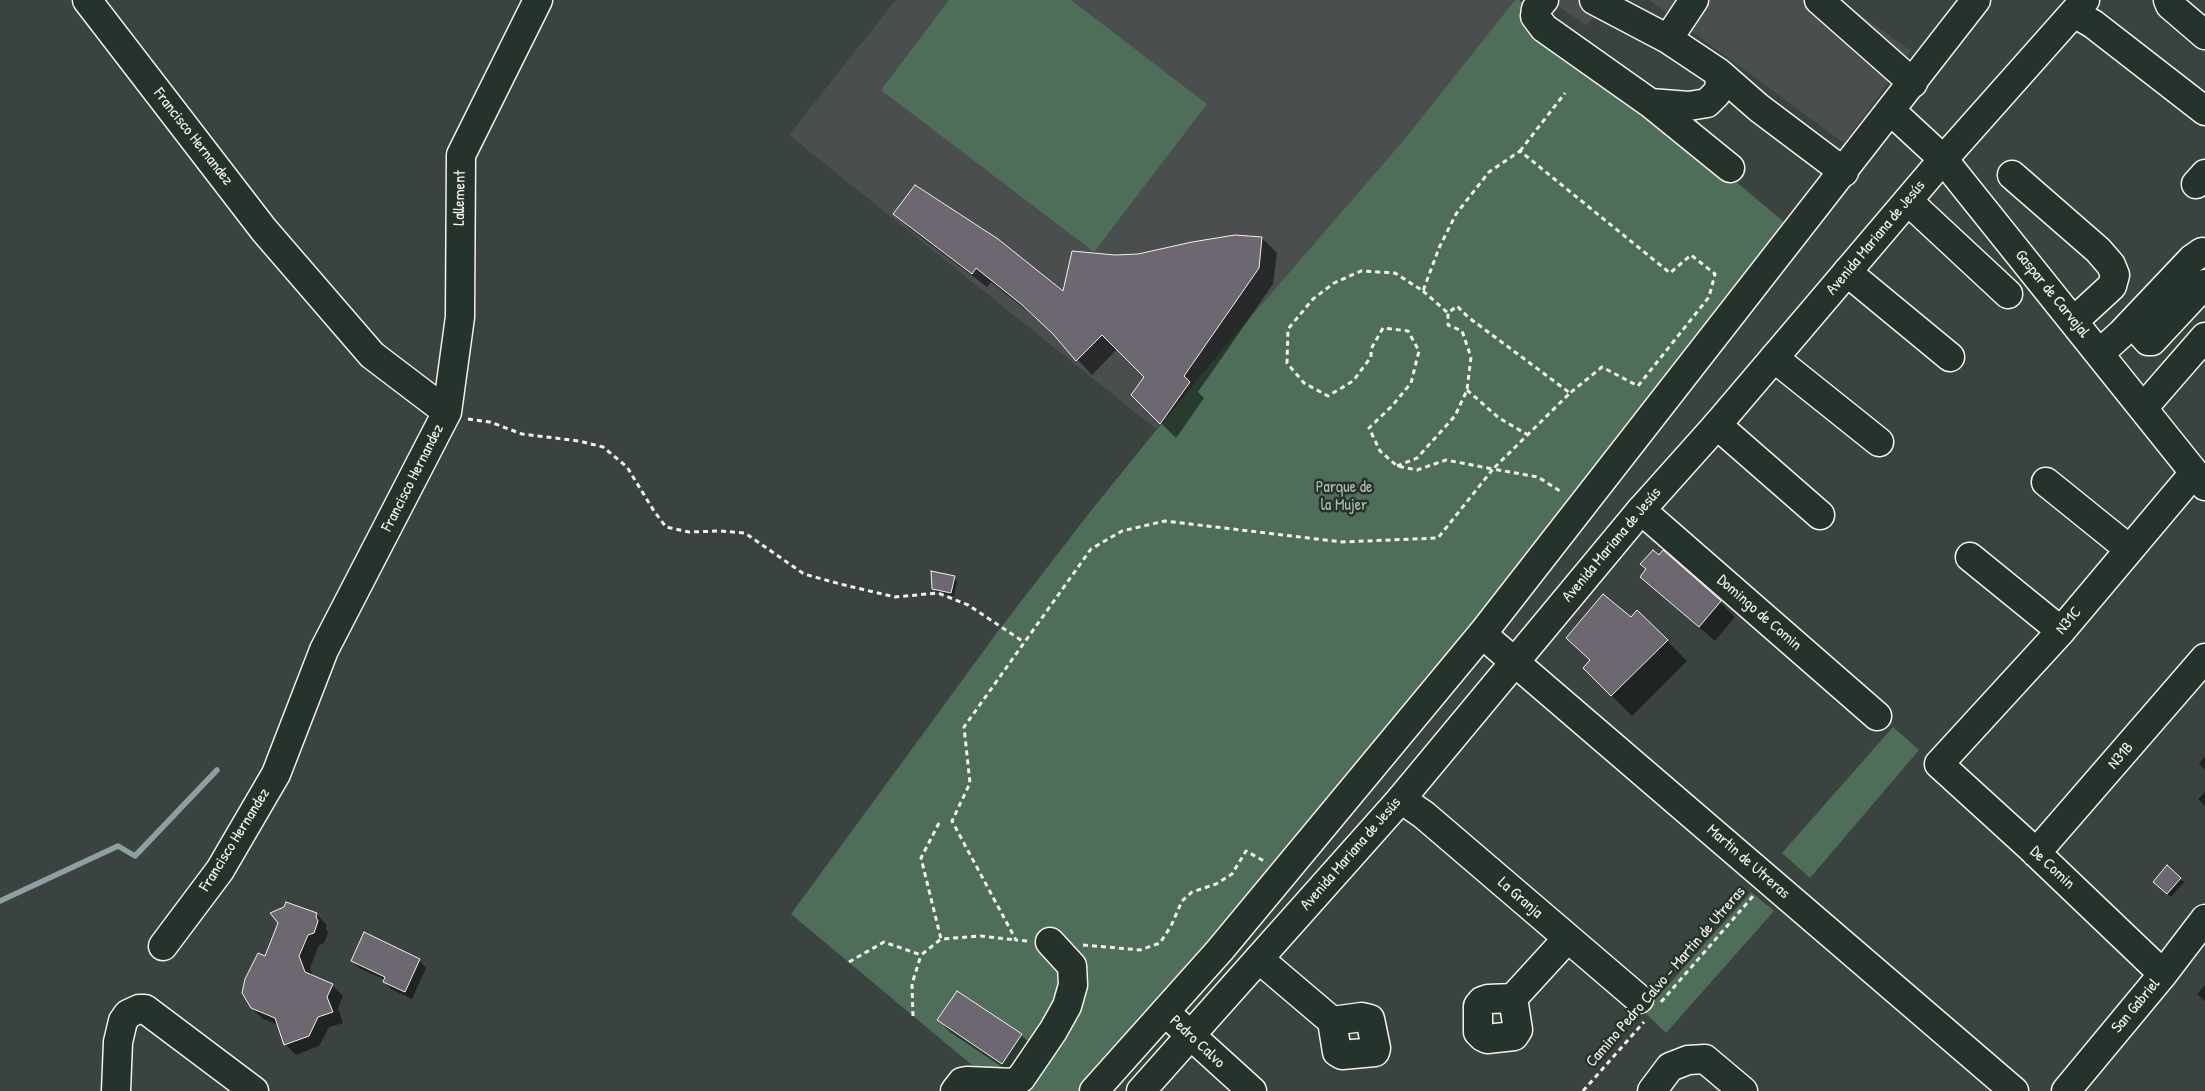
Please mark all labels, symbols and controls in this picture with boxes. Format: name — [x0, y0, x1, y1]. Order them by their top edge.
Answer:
street label: Francisco Hernandez — [149, 85, 237, 189]
street label: Lallement — [450, 170, 470, 226]
street label: Avenida Mariana de Jesús — [1822, 177, 1930, 299]
street label: Gaspar de Carvajal — [2011, 246, 2093, 342]
street label: Francisco Hernandez — [378, 421, 448, 535]
park label: Parque de la Mujer — [1316, 478, 1372, 516]
street label: Avenida Mariana de Jesús — [1558, 484, 1666, 606]
street label: Domingo de Comin — [1713, 571, 1805, 655]
street label: N31C — [2052, 603, 2086, 639]
street label: N31B — [2104, 739, 2138, 773]
street label: Francisco Hernandez — [196, 785, 274, 895]
street label: Avenida Mariana de Jesús — [1297, 793, 1405, 915]
street label: Martin de Utreras — [1703, 821, 1793, 903]
street label: De Comin — [2026, 842, 2078, 894]
street label: La Granja — [1494, 873, 1546, 923]
street label: Camino Pedro Calvo - Martin de Utreras — [1582, 883, 1750, 1071]
street label: San Gabriel — [2108, 975, 2164, 1037]
street label: Pedro Calvo — [1165, 1012, 1229, 1072]

